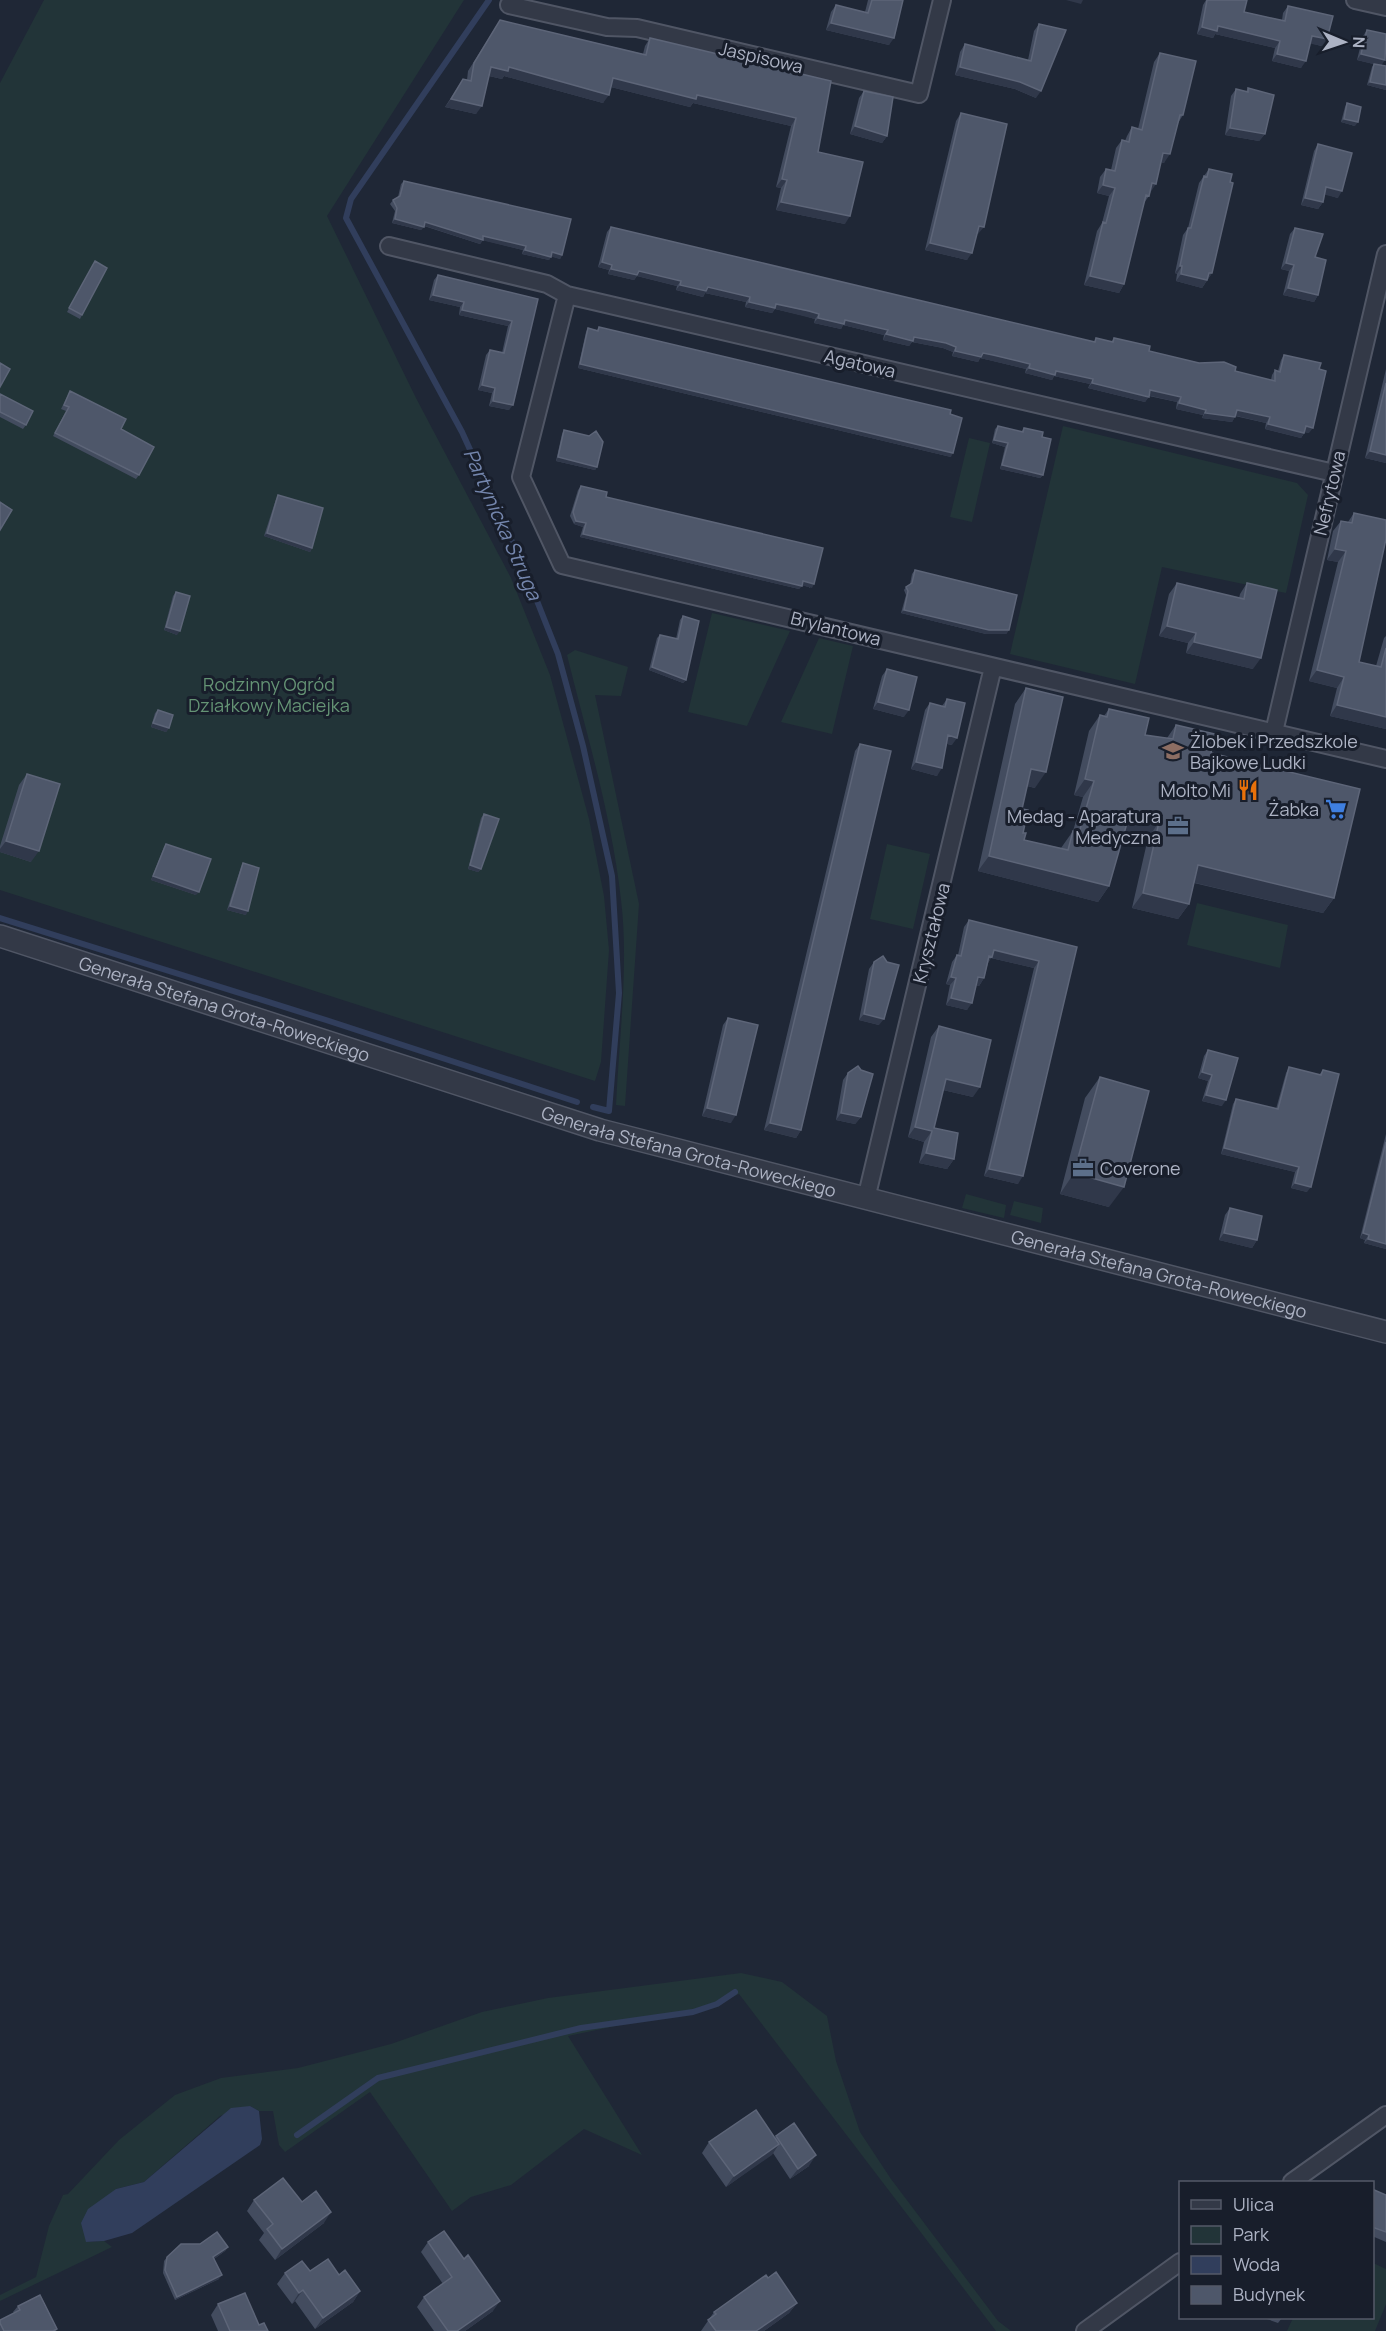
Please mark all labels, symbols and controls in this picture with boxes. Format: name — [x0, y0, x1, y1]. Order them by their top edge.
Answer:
north arrow — [1314, 12, 1374, 72]
street label: Jaspisowa — [717, 36, 805, 78]
text: N — [1348, 36, 1370, 49]
street label: Agatowa — [822, 343, 898, 383]
water label: Partynicka Struga — [457, 444, 549, 605]
street label: Nefrytowa — [1308, 448, 1350, 538]
street label: Brylantowa — [788, 605, 884, 651]
park label: Rodzinny Ogród Działkowy Maciejka — [188, 672, 350, 717]
place label: Żlobek i Przedszkole Bajkowe Ludki — [1190, 729, 1358, 774]
school or university icon: Żlobek i Przedszkole Bajkowe Ludki — [1161, 739, 1185, 763]
place label: Molto Mi — [1161, 778, 1231, 802]
restaurant icon: Molto Mi — [1236, 778, 1260, 802]
place label: Żabka — [1268, 797, 1319, 821]
supermarket icon: Żabka — [1324, 797, 1348, 821]
place label: Medag - Aparatura Medyczna — [1007, 804, 1161, 849]
office icon: Medag - Aparatura Medyczna — [1166, 814, 1190, 838]
street label: Kryształowa — [907, 880, 955, 986]
street label: Generała Stefana Grota-Roweckiego — [76, 950, 373, 1067]
street label: Generała Stefana Grota-Roweckiego — [539, 1100, 839, 1202]
office icon: Coverone — [1071, 1156, 1095, 1180]
place label: Coverone — [1100, 1156, 1181, 1180]
street label: Generała Stefana Grota-Roweckiego — [1009, 1224, 1310, 1323]
legend — [1179, 2181, 1374, 2319]
text: Ulica — [1233, 2192, 1274, 2216]
text: Park — [1233, 2222, 1270, 2246]
text: Woda — [1233, 2252, 1280, 2276]
text: Budynek — [1233, 2282, 1306, 2306]

